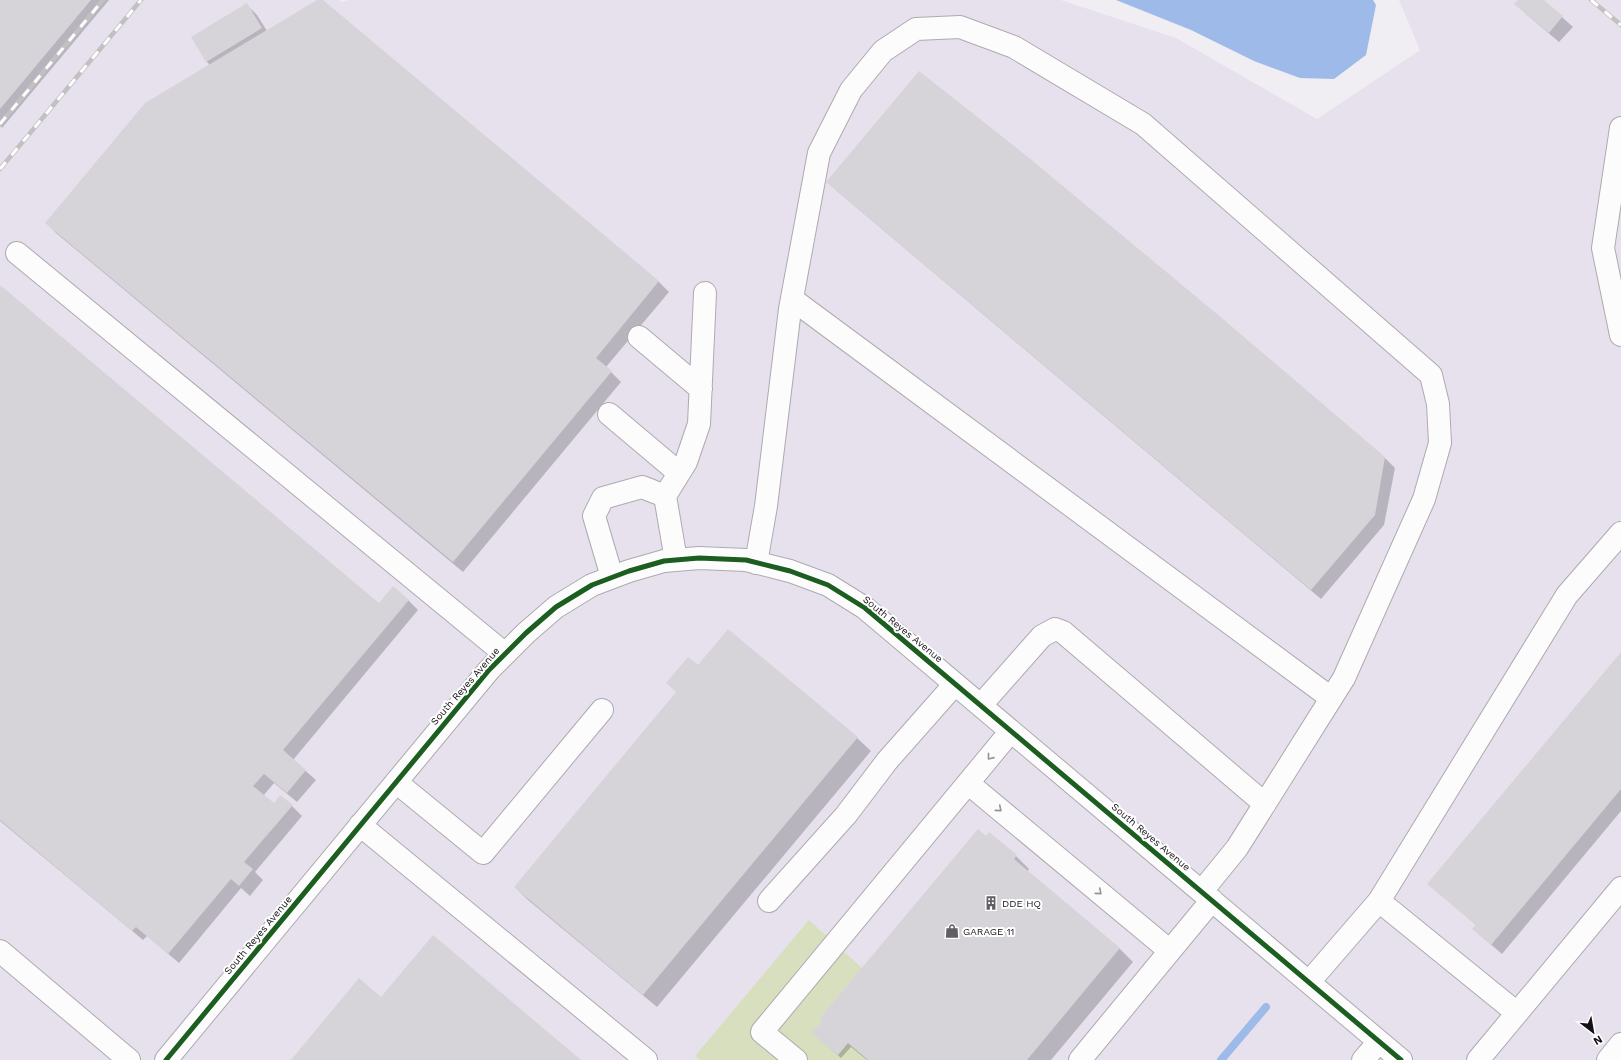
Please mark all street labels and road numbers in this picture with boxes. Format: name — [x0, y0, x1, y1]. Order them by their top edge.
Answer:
street label: South Reyes Avenue — [861, 594, 945, 665]
street label: South Reyes Avenue — [428, 645, 502, 727]
street label: South Reyes Avenue — [1110, 801, 1193, 873]
street label: South Reyes Avenue — [222, 893, 294, 976]

